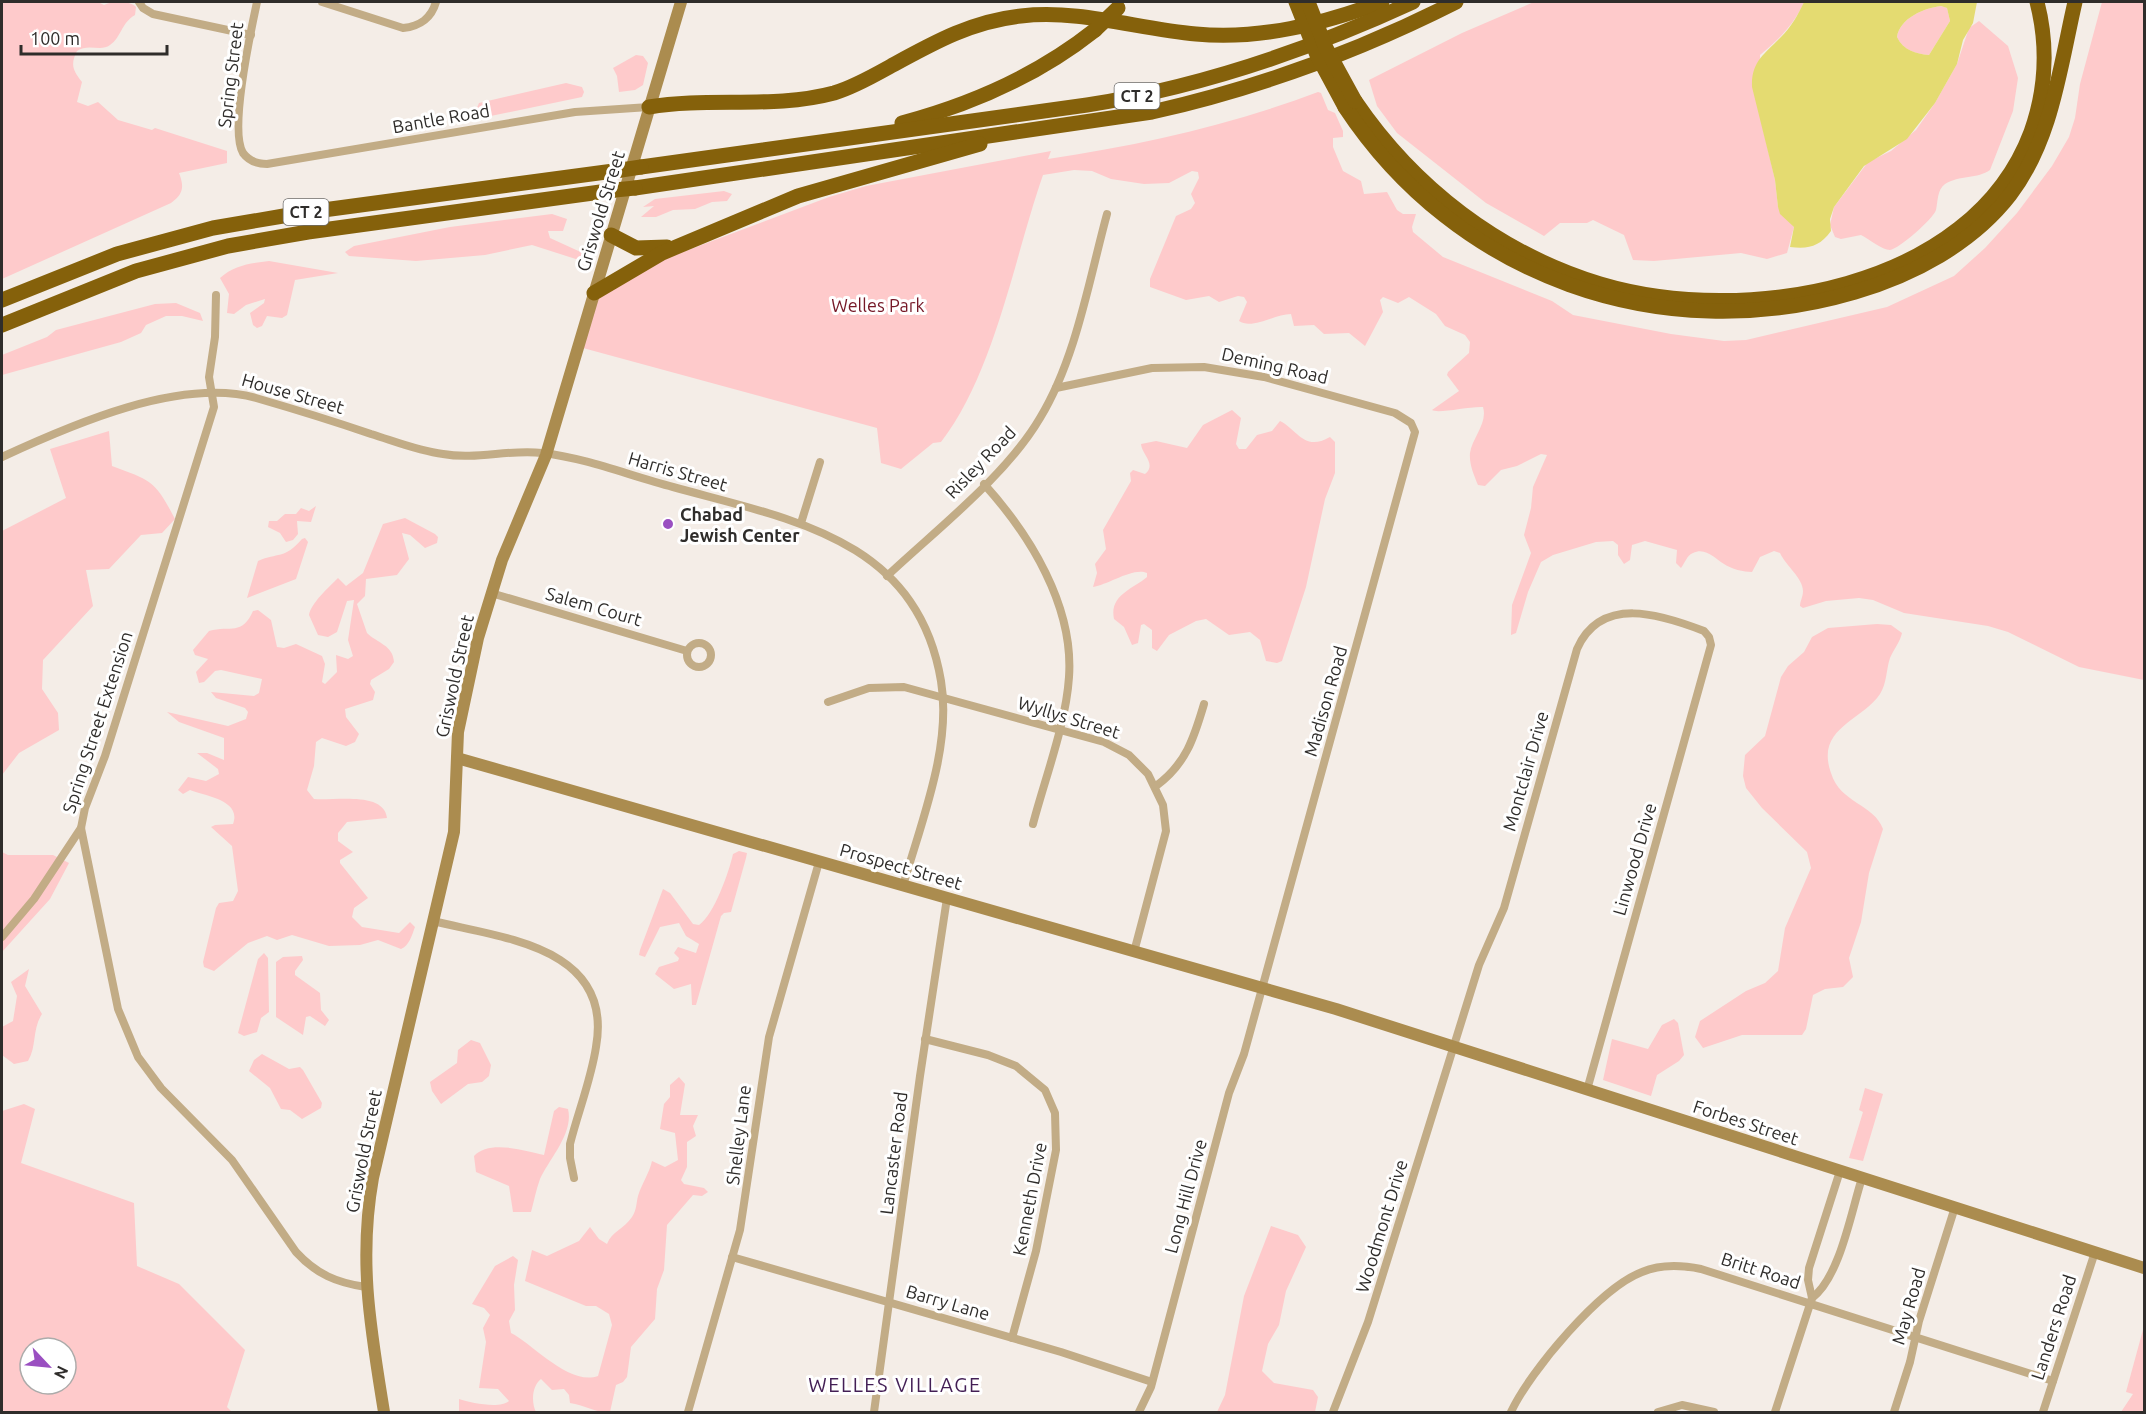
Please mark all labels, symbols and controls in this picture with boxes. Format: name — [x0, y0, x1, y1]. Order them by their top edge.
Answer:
scale bar — [21, 18, 166, 56]
street label: Spring Street — [214, 21, 246, 129]
text: 100 m — [30, 28, 80, 48]
road number: CT 2 — [1114, 83, 1160, 109]
street label: Bantle Road — [391, 100, 491, 136]
street label: Griswold Street — [572, 148, 628, 274]
road number: CT 2 — [284, 199, 328, 225]
park label: Welles Park — [831, 295, 925, 315]
street label: Deming Road — [1220, 343, 1330, 387]
street label: House Street — [240, 369, 346, 417]
street label: Risley Road — [941, 422, 1019, 502]
street label: Harris Street — [626, 447, 730, 495]
place label: Chabad Jewish Center — [680, 504, 800, 545]
marker: Chabad Jewish Center — [661, 517, 675, 531]
street label: Salem Court — [544, 583, 644, 629]
street label: Griswold Street — [431, 613, 477, 739]
street label: Spring Street Extension — [58, 629, 136, 815]
street label: Madison Road — [1300, 643, 1350, 759]
street label: Wyllys Street — [1016, 692, 1122, 742]
street label: Montclair Drive — [1498, 709, 1552, 833]
street label: Linwood Drive — [1608, 800, 1660, 918]
street label: Prospect Street — [838, 839, 964, 893]
street label: Shelley Lane — [722, 1084, 754, 1186]
street label: Griswold Street — [341, 1088, 385, 1214]
street label: Lancaster Road — [876, 1090, 910, 1216]
street label: Forbes Street — [1691, 1096, 1801, 1148]
street label: Long Hill Drive — [1160, 1137, 1210, 1255]
street label: Kenneth Drive — [1008, 1141, 1050, 1257]
street label: Woodmont Drive — [1351, 1157, 1411, 1295]
street label: Britt Road — [1719, 1248, 1803, 1292]
street label: May Road — [1887, 1265, 1929, 1347]
street label: Landers Road — [2027, 1272, 2079, 1382]
street label: Barry Lane — [904, 1281, 992, 1323]
north arrow — [18, 1336, 78, 1396]
text: N — [51, 1363, 72, 1382]
district label: WELLES VILLAGE — [808, 1373, 982, 1396]

